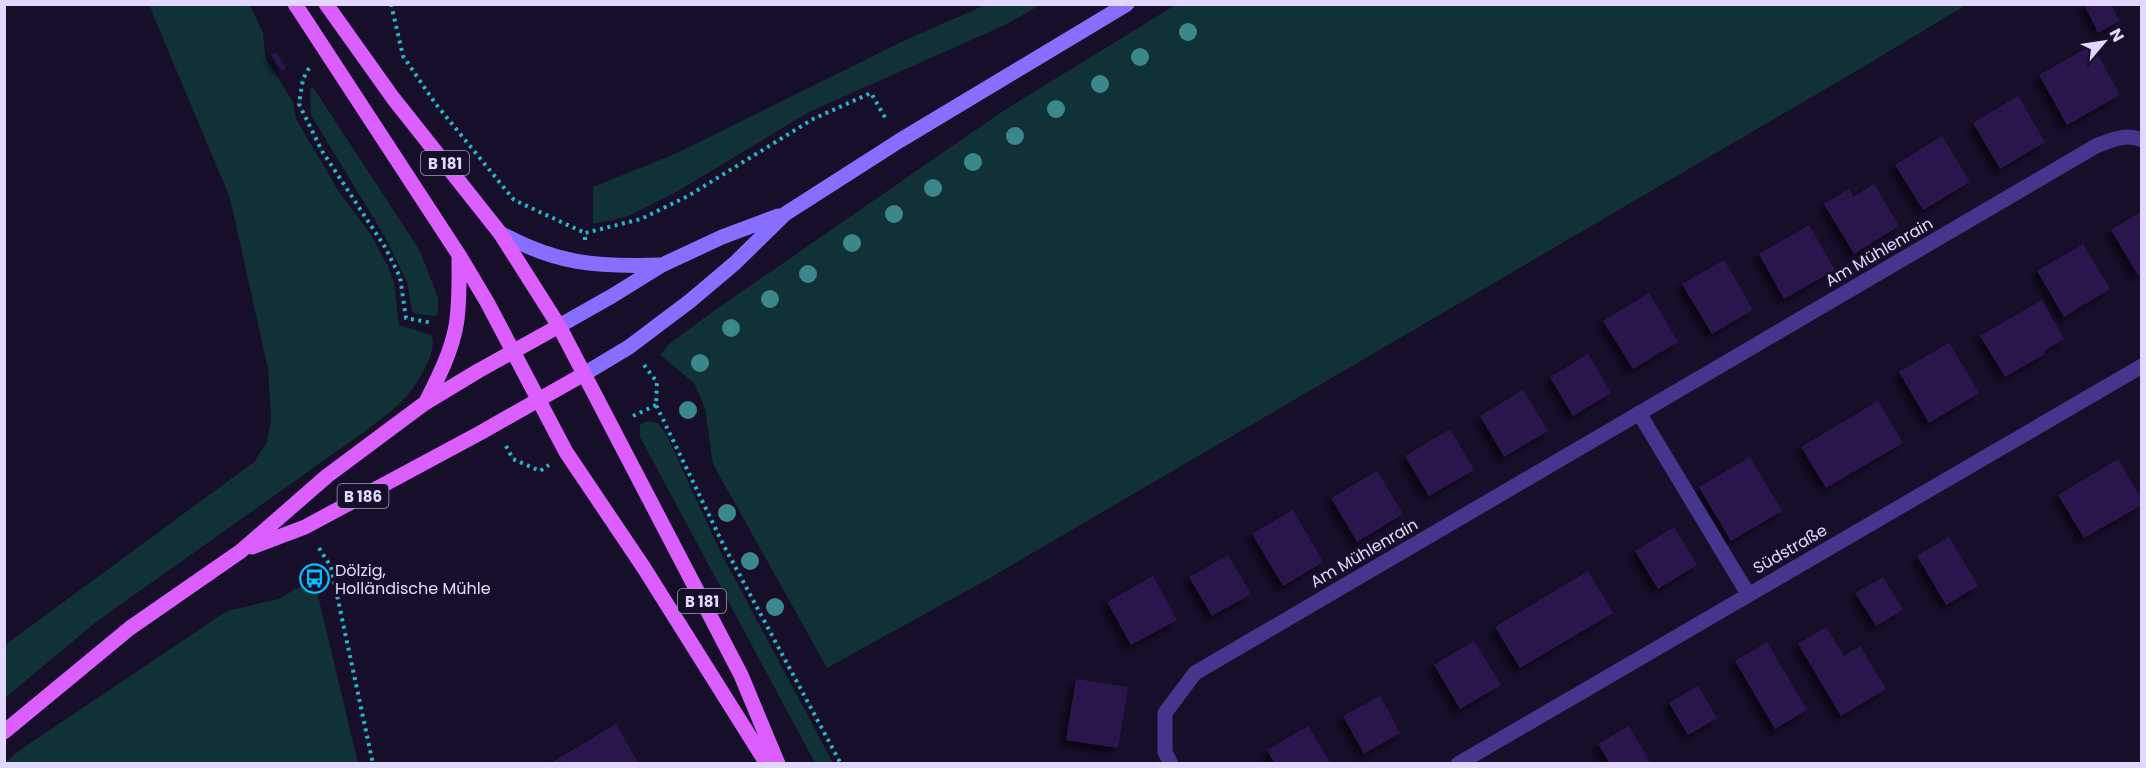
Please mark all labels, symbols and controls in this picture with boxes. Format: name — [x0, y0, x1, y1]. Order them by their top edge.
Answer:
north arrow — [2074, 12, 2134, 72]
text: N — [2104, 24, 2130, 46]
road number: B 181 — [421, 151, 469, 175]
street label: Am Mühlenrain — [1821, 212, 1937, 292]
road number: B 186 — [338, 484, 388, 508]
street label: Am Mühlenrain — [1306, 513, 1422, 593]
street label: Südstraße — [1749, 518, 1831, 580]
place label: Dölzig, Holländische Mühle — [335, 559, 491, 600]
bus stop icon: Dölzig, Holländische Mühle — [298, 563, 330, 595]
road number: B 181 — [678, 589, 726, 613]

